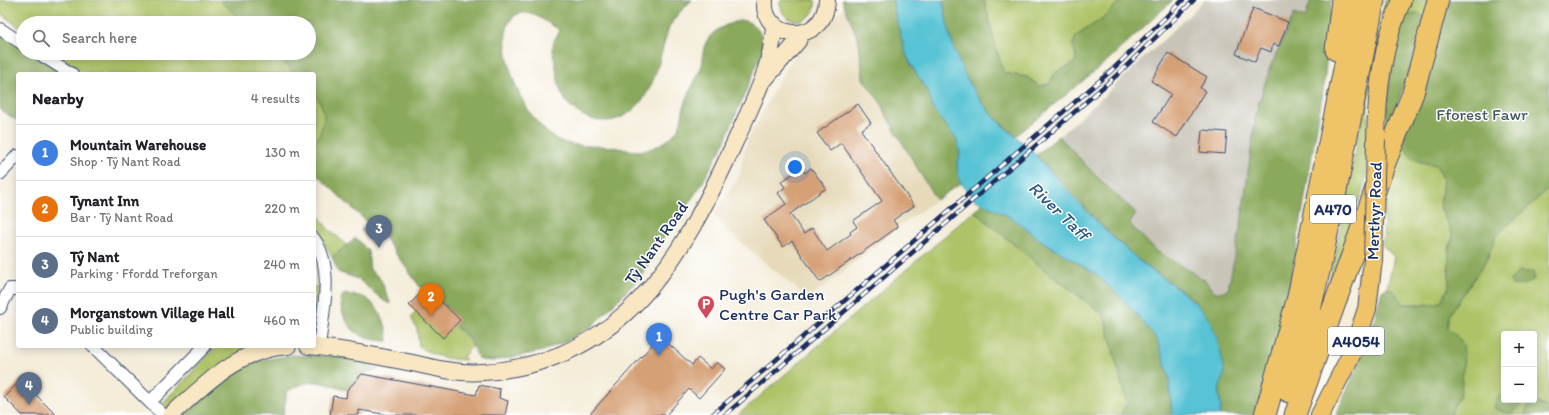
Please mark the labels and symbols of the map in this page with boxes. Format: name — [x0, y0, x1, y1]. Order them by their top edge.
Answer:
park label: Fforest Fawr — [1436, 104, 1528, 124]
your location — [785, 157, 805, 177]
street label: Merthyr Road — [1362, 161, 1386, 260]
water label: River Taff — [1024, 177, 1096, 247]
road number: A470 — [1310, 195, 1356, 223]
street label: Tŷ Nant Road — [620, 197, 692, 288]
pin: 3 — [366, 215, 392, 248]
pin: 2 — [418, 283, 444, 316]
place label: Pugh's Garden Centre Car Park — [719, 284, 837, 324]
parking icon: Pugh's Garden Centre Car Park — [696, 294, 716, 319]
pin: 1 — [646, 323, 672, 356]
road number: A4054 — [1328, 327, 1384, 355]
pin: 4 — [16, 372, 42, 405]

